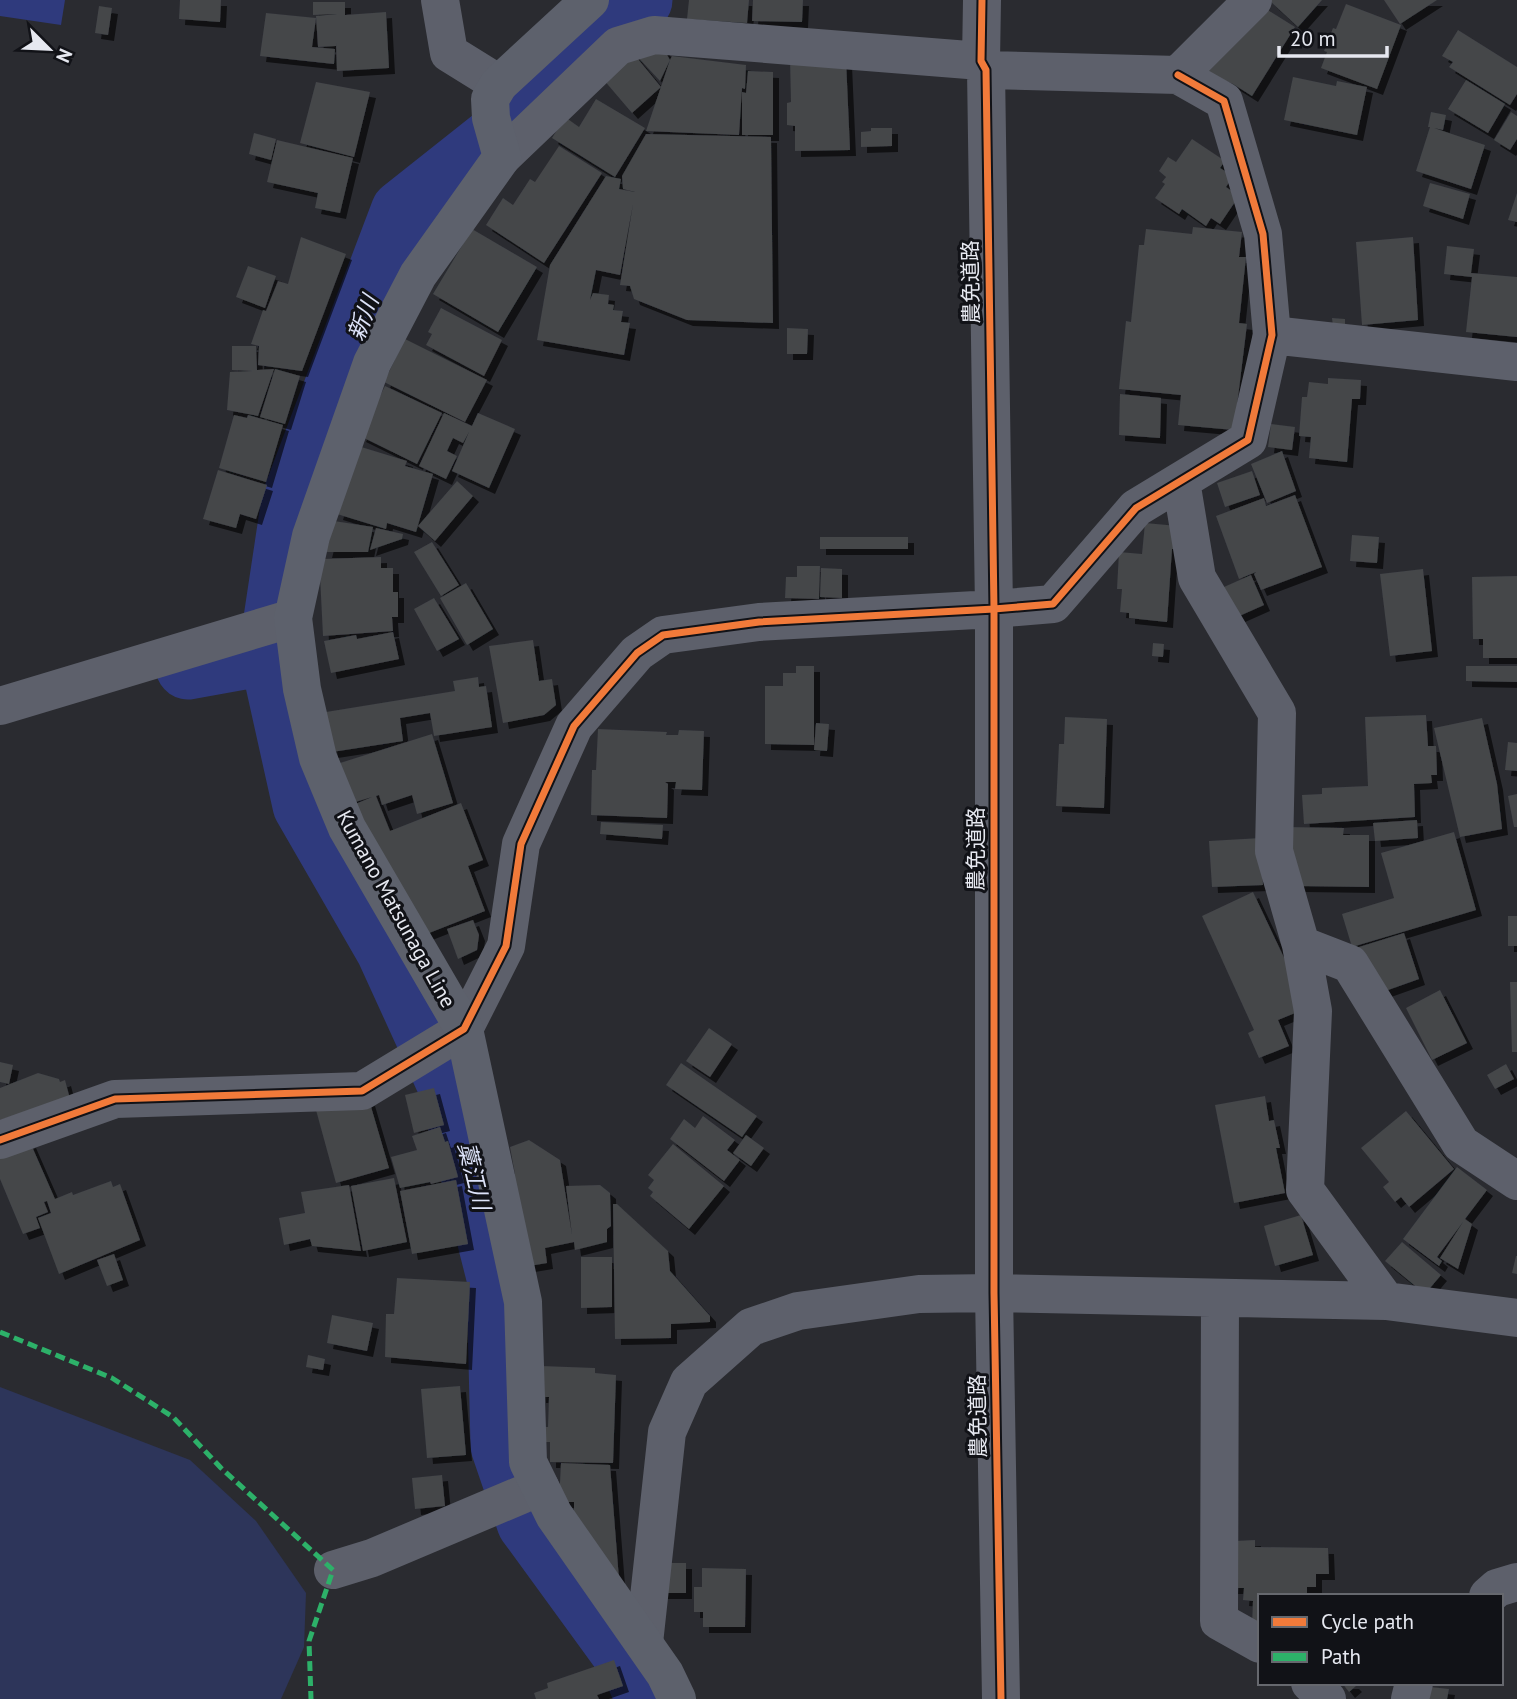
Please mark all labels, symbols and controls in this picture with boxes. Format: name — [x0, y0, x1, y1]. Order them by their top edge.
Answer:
north arrow — [14, 14, 84, 84]
scale bar — [1279, 14, 1388, 58]
text: 20 m — [1290, 25, 1336, 52]
text: N — [51, 45, 78, 66]
street label: 農免道路 — [956, 240, 985, 324]
water label: 新川 — [341, 288, 385, 344]
street label: Kumano Matsunaga Line — [331, 805, 462, 1012]
street label: 農免道路 — [962, 807, 989, 891]
water label: 藁江川 — [452, 1139, 498, 1216]
street label: 農免道路 — [963, 1374, 992, 1458]
legend — [1258, 1594, 1503, 1685]
text: Cycle path — [1321, 1608, 1414, 1635]
text: Path — [1321, 1643, 1361, 1670]

